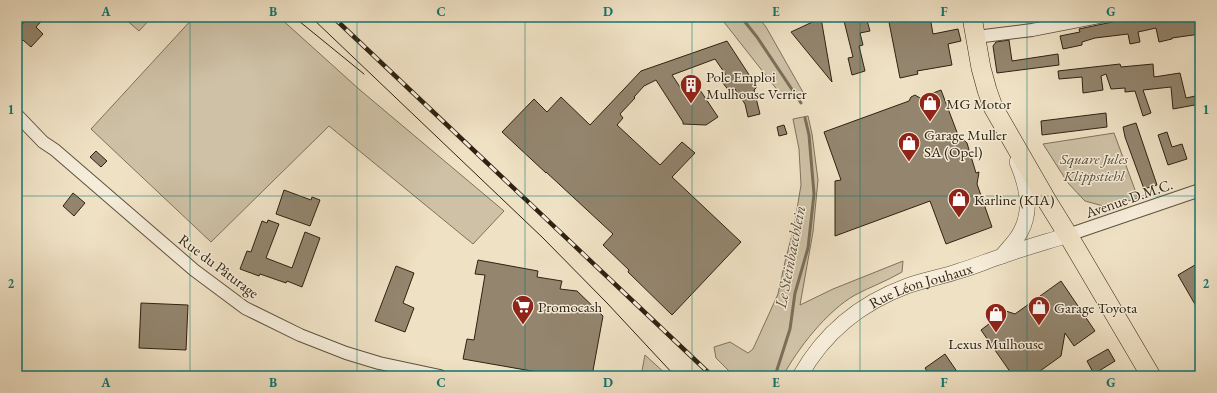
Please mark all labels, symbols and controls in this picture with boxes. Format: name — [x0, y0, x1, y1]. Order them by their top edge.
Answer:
text: A — [100, 3, 111, 20]
text: B — [269, 3, 277, 20]
text: C — [436, 3, 446, 20]
text: D — [603, 3, 613, 20]
text: E — [772, 3, 780, 20]
text: F — [940, 3, 948, 20]
text: G — [1106, 3, 1116, 20]
place label: Pole Emploi Mulhouse Verrier — [706, 67, 807, 103]
building icon: Pole Emploi Mulhouse Verrier — [678, 72, 704, 105]
shop icon: MG Motor — [917, 90, 943, 123]
place label: MG Motor — [946, 94, 1011, 113]
text: 1 — [8, 101, 15, 118]
text: 1 — [1203, 101, 1210, 118]
place label: Garage Muller SA (Opel) — [924, 125, 1007, 161]
shop icon: Garage Muller SA (Opel) — [896, 130, 922, 163]
park label: Square Jules Klippstiehl — [1059, 149, 1129, 185]
street label: Avenue D.M.C. — [1082, 174, 1175, 222]
shop icon: Karline (KIA) — [946, 186, 972, 219]
place label: Karline (KIA) — [974, 190, 1055, 209]
water label: Le Steinbaechlein — [770, 204, 810, 311]
street label: Rue du Pâturage — [175, 230, 263, 302]
street label: Rue Léon Jouhaux — [865, 258, 975, 312]
text: 2 — [8, 275, 15, 292]
text: 2 — [1203, 275, 1210, 292]
supermarket icon: Promocash — [510, 293, 536, 326]
shop icon: Garage Toyota — [1026, 294, 1052, 327]
place label: Promocash — [538, 297, 603, 316]
place label: Garage Toyota — [1054, 298, 1137, 317]
shop icon: Lexus Mulhouse — [983, 301, 1009, 334]
place label: Lexus Mulhouse — [948, 334, 1044, 353]
text: A — [100, 374, 111, 391]
text: B — [269, 374, 277, 391]
text: C — [436, 374, 446, 391]
text: D — [603, 374, 613, 391]
text: E — [772, 374, 780, 391]
text: F — [940, 374, 948, 391]
text: G — [1106, 374, 1116, 391]

